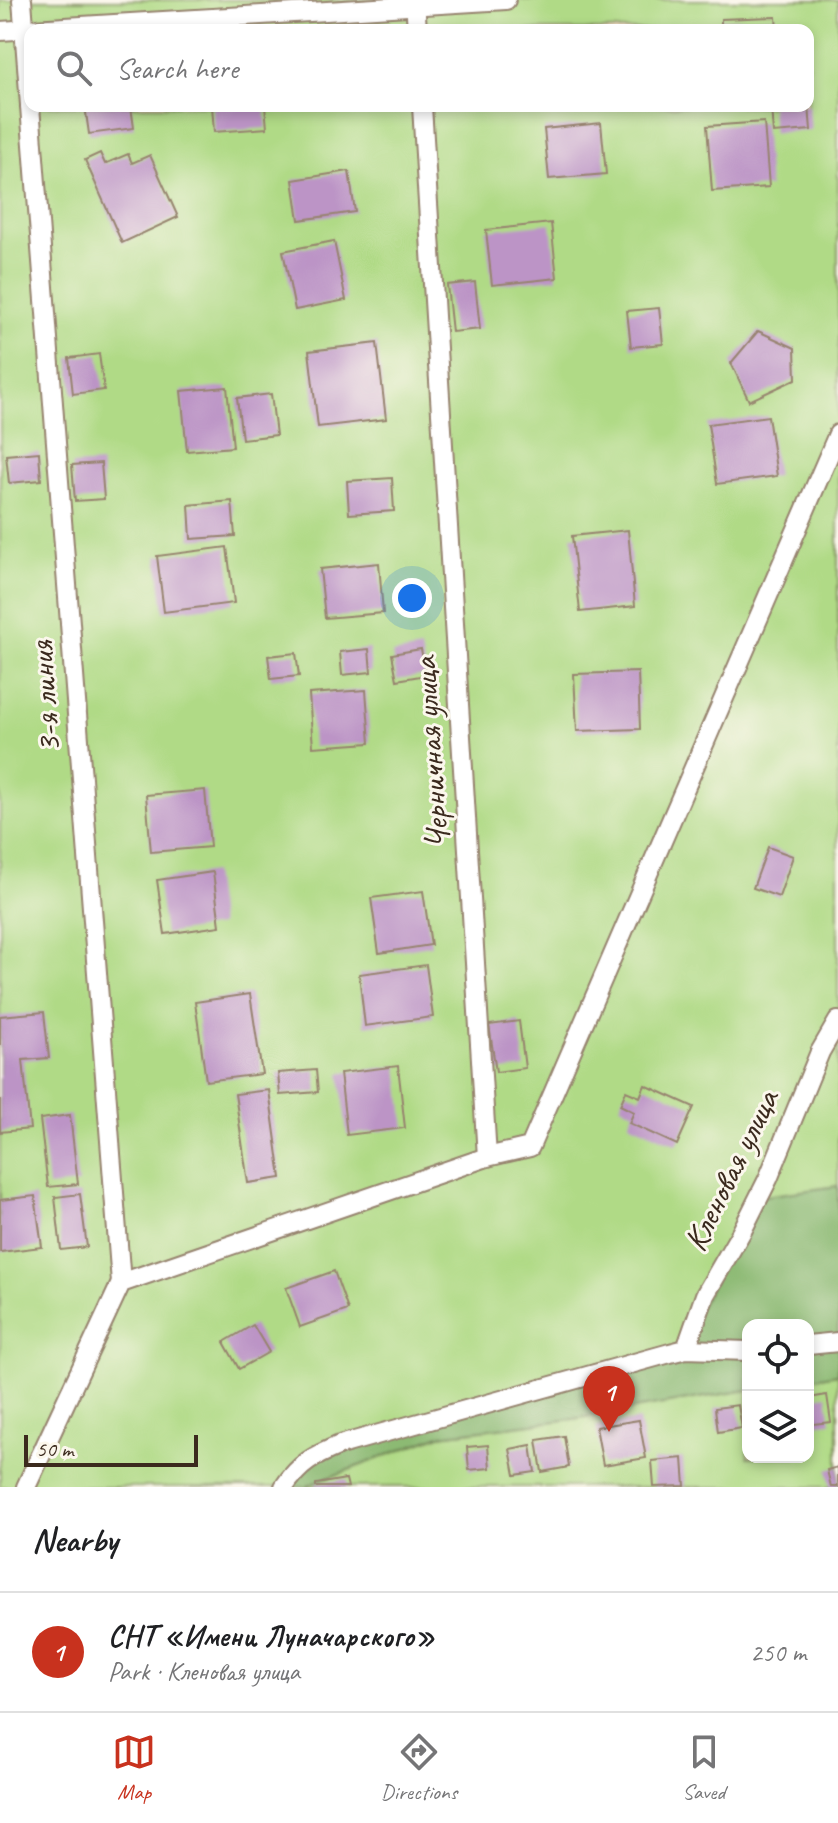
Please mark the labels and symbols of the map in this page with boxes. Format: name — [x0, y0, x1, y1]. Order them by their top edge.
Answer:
your location — [392, 578, 432, 618]
street label: 3-я линия — [19, 638, 70, 754]
street label: Черничная улица — [402, 653, 459, 850]
street label: Кленовая улица — [673, 1081, 789, 1258]
pin: 1 — [583, 1366, 635, 1432]
scale bar — [24, 1431, 198, 1467]

